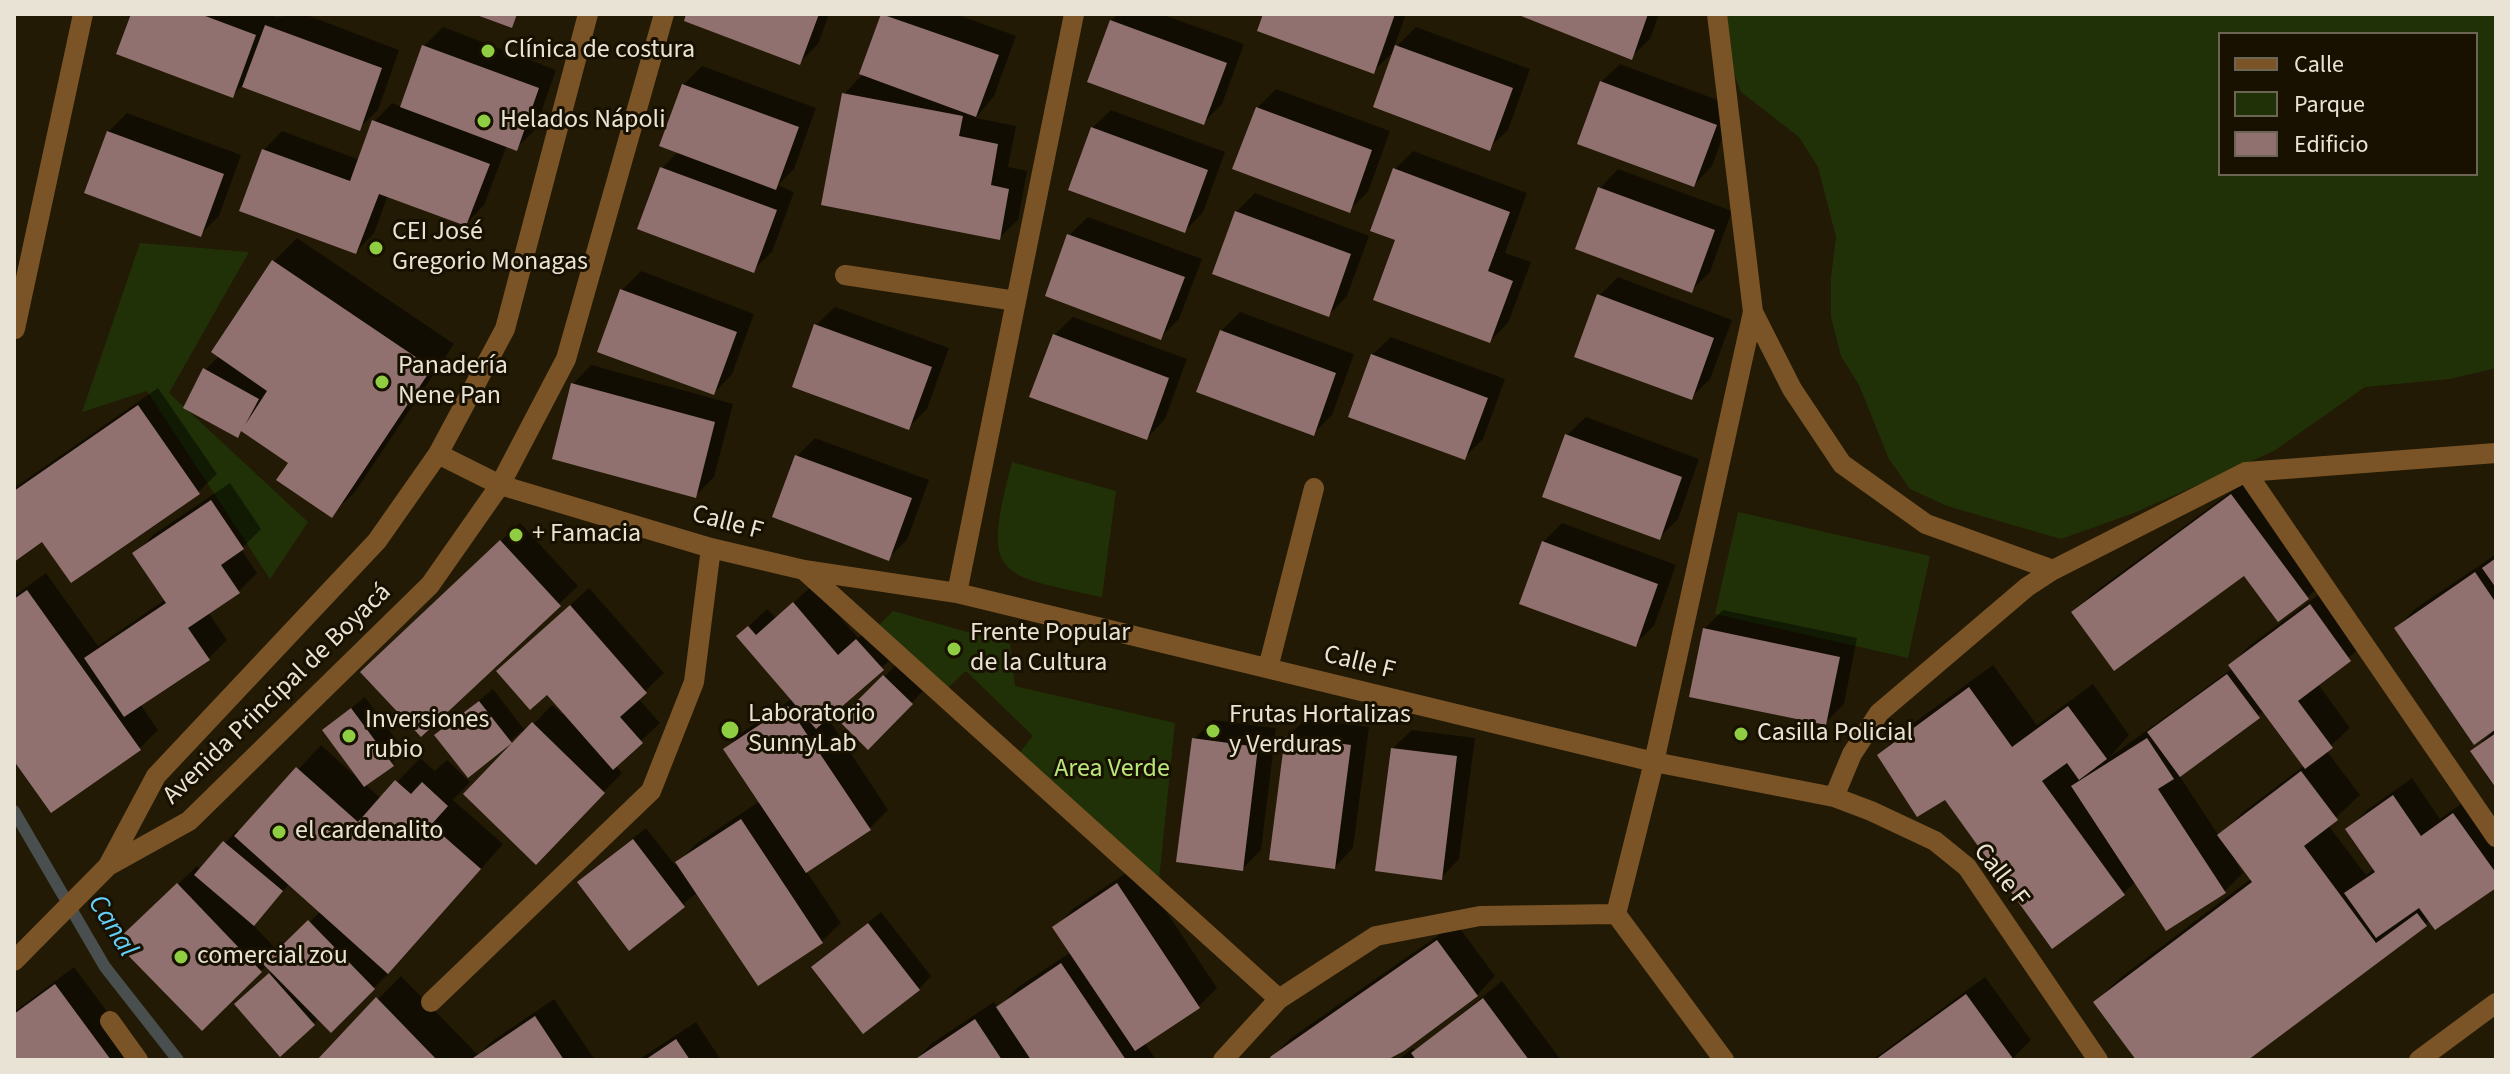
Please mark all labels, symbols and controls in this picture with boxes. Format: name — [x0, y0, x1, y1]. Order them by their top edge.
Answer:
legend — [2218, 32, 2478, 176]
place label: Clínica de costura — [504, 35, 695, 67]
marker: Clínica de costura — [479, 42, 497, 60]
text: Calle — [2294, 47, 2344, 82]
text: Parque — [2294, 87, 2365, 122]
place label: Helados Nápoli — [500, 105, 666, 137]
marker: Helados Nápoli — [475, 112, 493, 130]
text: Edificio — [2294, 127, 2368, 162]
place label: CEI José Gregorio Monagas — [392, 217, 588, 278]
marker: CEI José Gregorio Monagas — [367, 239, 385, 257]
place label: Panadería Nene Pan — [398, 351, 508, 412]
marker: Panadería Nene Pan — [373, 373, 391, 391]
street label: Calle F — [688, 500, 766, 548]
place label: + Famacia — [532, 519, 641, 551]
marker: + Famacia — [507, 526, 525, 544]
street label: Avenida Principal de Boyacá — [157, 578, 399, 812]
place label: Frente Popular de la Cultura — [970, 618, 1130, 680]
marker: Frente Popular de la Cultura — [945, 640, 963, 658]
street label: Calle F — [1320, 640, 1398, 688]
place label: Laboratorio SunnyLab — [748, 699, 875, 760]
place label: Frutas Hortalizas y Verduras — [1229, 700, 1411, 762]
place label: Inversiones rubio — [365, 705, 489, 766]
place label: Casilla Policial — [1757, 718, 1913, 750]
marker: Laboratorio SunnyLab — [719, 719, 741, 741]
marker: Frutas Hortalizas y Verduras — [1204, 722, 1222, 740]
marker: Casilla Policial — [1732, 725, 1750, 743]
marker: Inversiones rubio — [340, 727, 358, 745]
park label: Area Verde — [1054, 754, 1170, 786]
place label: el cardenalito — [295, 816, 443, 848]
marker: el cardenalito — [270, 823, 288, 841]
street label: Calle F — [1965, 838, 2035, 914]
water label: Canal — [79, 890, 143, 964]
place label: comercial zou — [197, 941, 348, 973]
marker: comercial zou — [172, 948, 190, 966]

